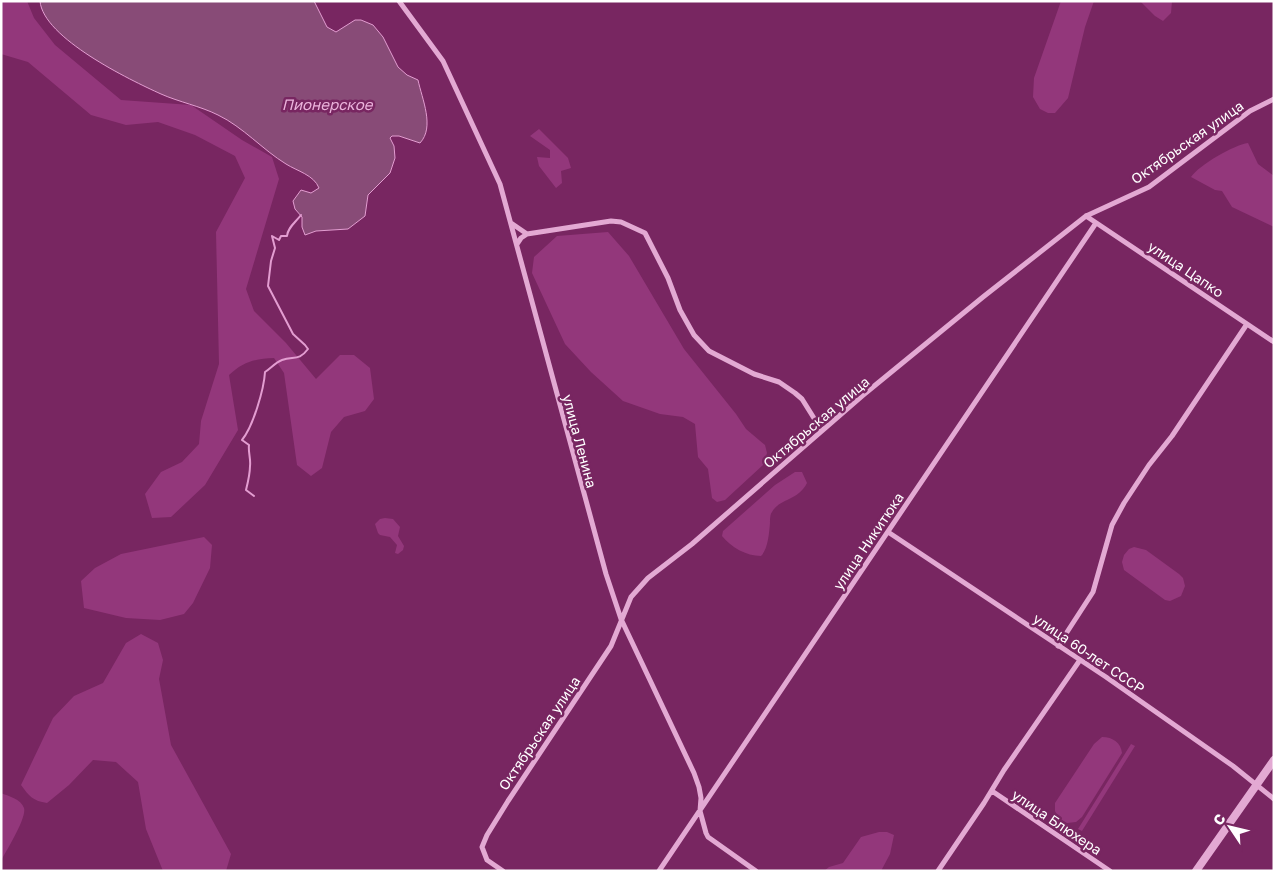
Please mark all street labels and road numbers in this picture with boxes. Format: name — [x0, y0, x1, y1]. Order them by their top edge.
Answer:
street label: Октябрьская улица — [1127, 97, 1247, 187]
street label: улица Цапко — [1145, 237, 1227, 301]
street label: Октябрьская улица — [759, 373, 873, 471]
street label: улица Ленина — [559, 392, 601, 490]
street label: улица Никитюка — [829, 489, 907, 593]
street label: улица 60-лет СССР — [1030, 609, 1148, 697]
street label: Октябрьская улица — [495, 673, 583, 793]
street label: улица Блюхера — [1009, 786, 1105, 858]

